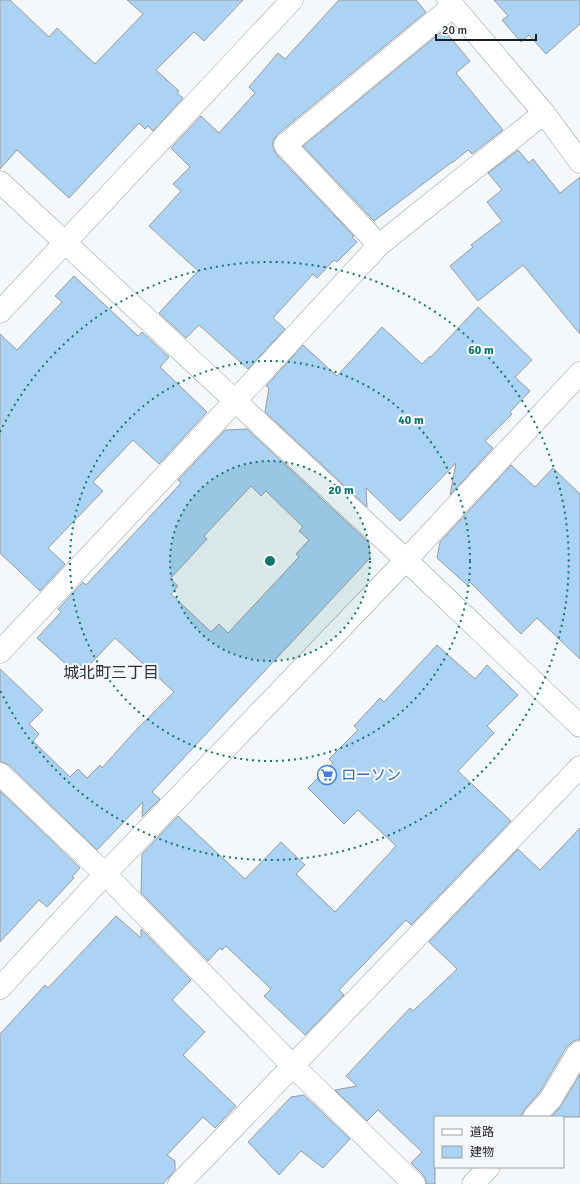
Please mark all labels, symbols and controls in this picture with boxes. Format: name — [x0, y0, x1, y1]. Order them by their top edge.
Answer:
scale bar — [436, 16, 536, 42]
text: 20 m — [442, 23, 467, 38]
text: 60 m — [468, 343, 494, 358]
text: 40 m — [398, 413, 424, 428]
text: 20 m — [328, 483, 354, 498]
centre of rings — [263, 554, 277, 568]
district label: 城北町三丁目 — [63, 663, 159, 683]
supermarket icon: ローソン — [316, 764, 338, 786]
place label: ローソン — [341, 766, 401, 784]
legend — [434, 1116, 564, 1168]
text: 道路 — [470, 1125, 494, 1140]
text: 建物 — [470, 1145, 494, 1160]

